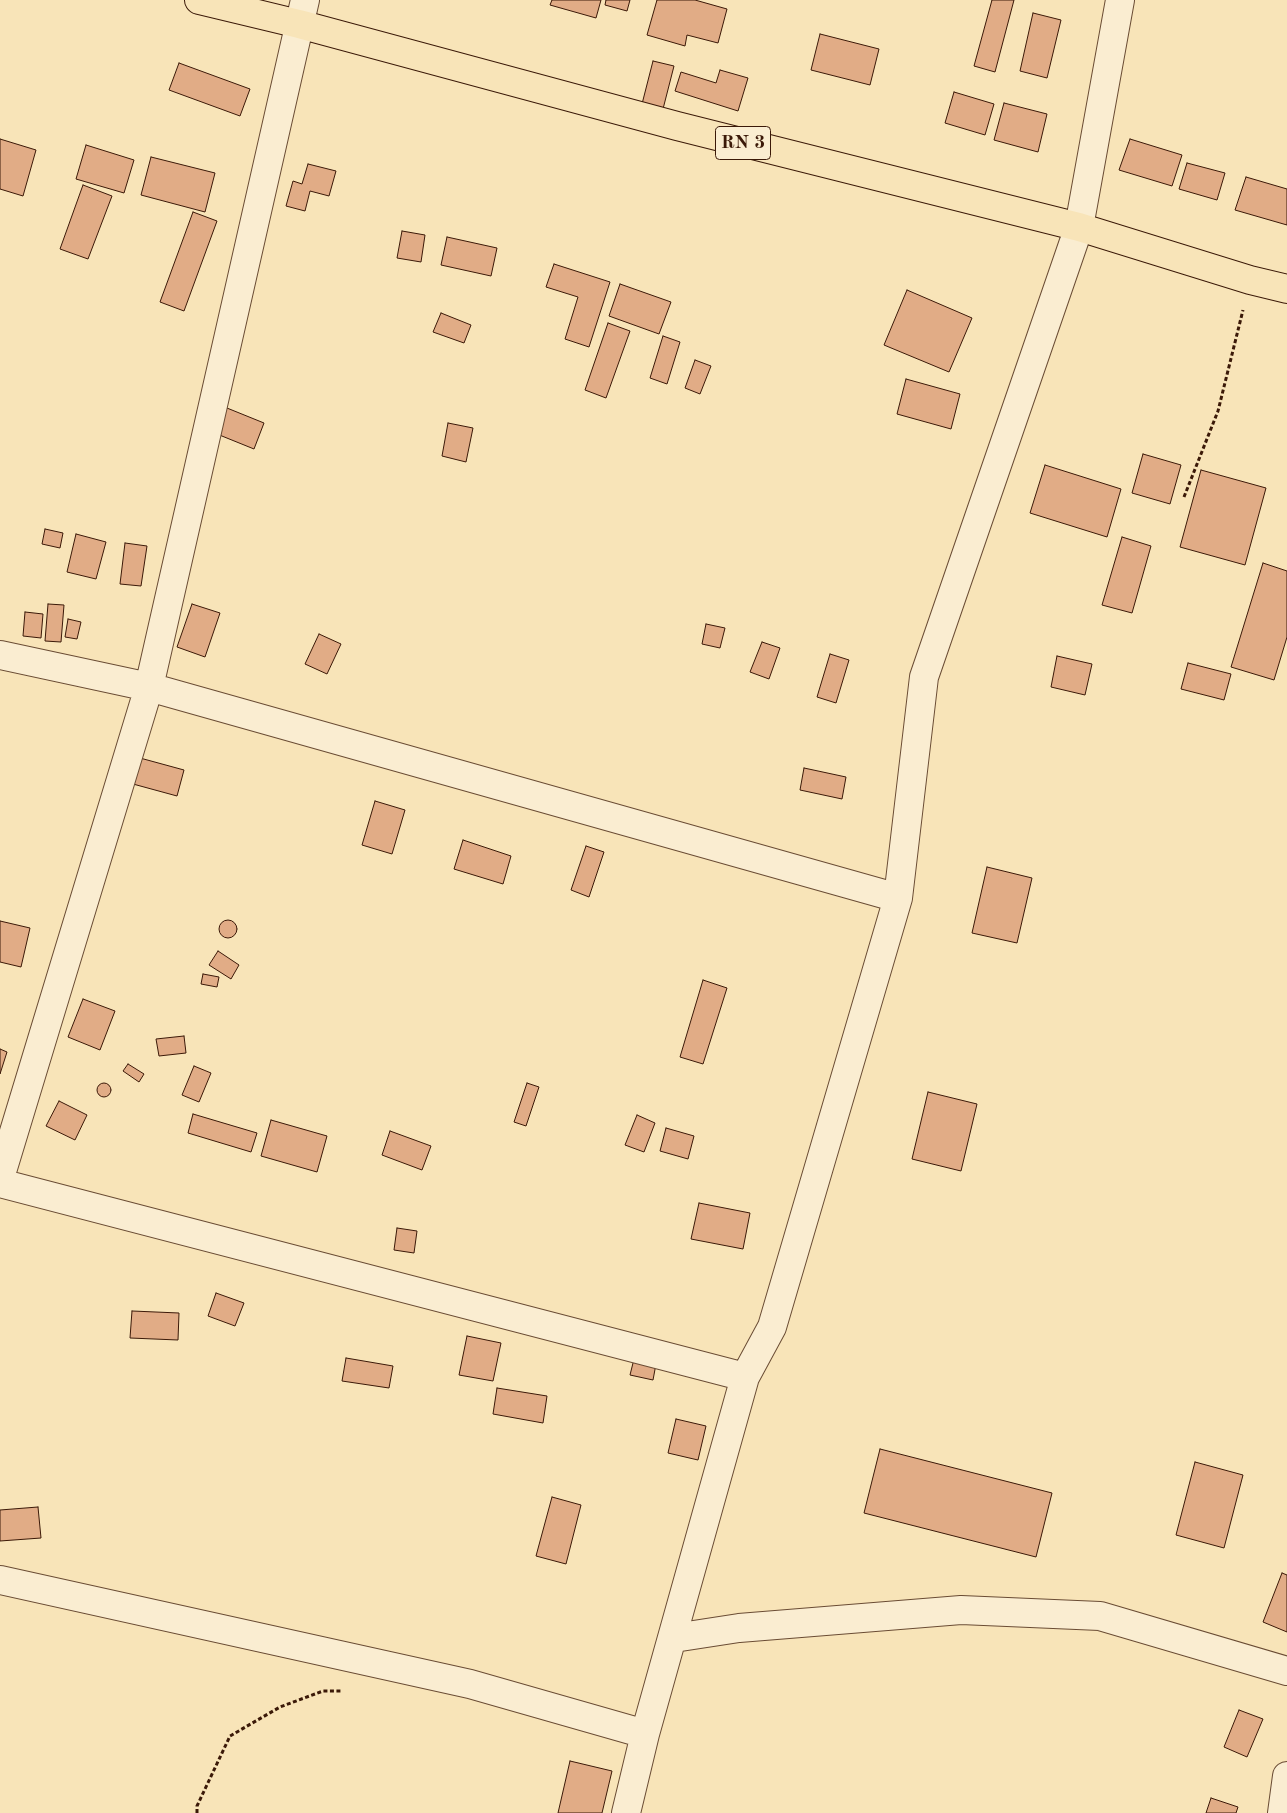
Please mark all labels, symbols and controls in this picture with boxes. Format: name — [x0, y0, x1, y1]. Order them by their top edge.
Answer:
road number: RN 3 — [716, 126, 770, 160]

